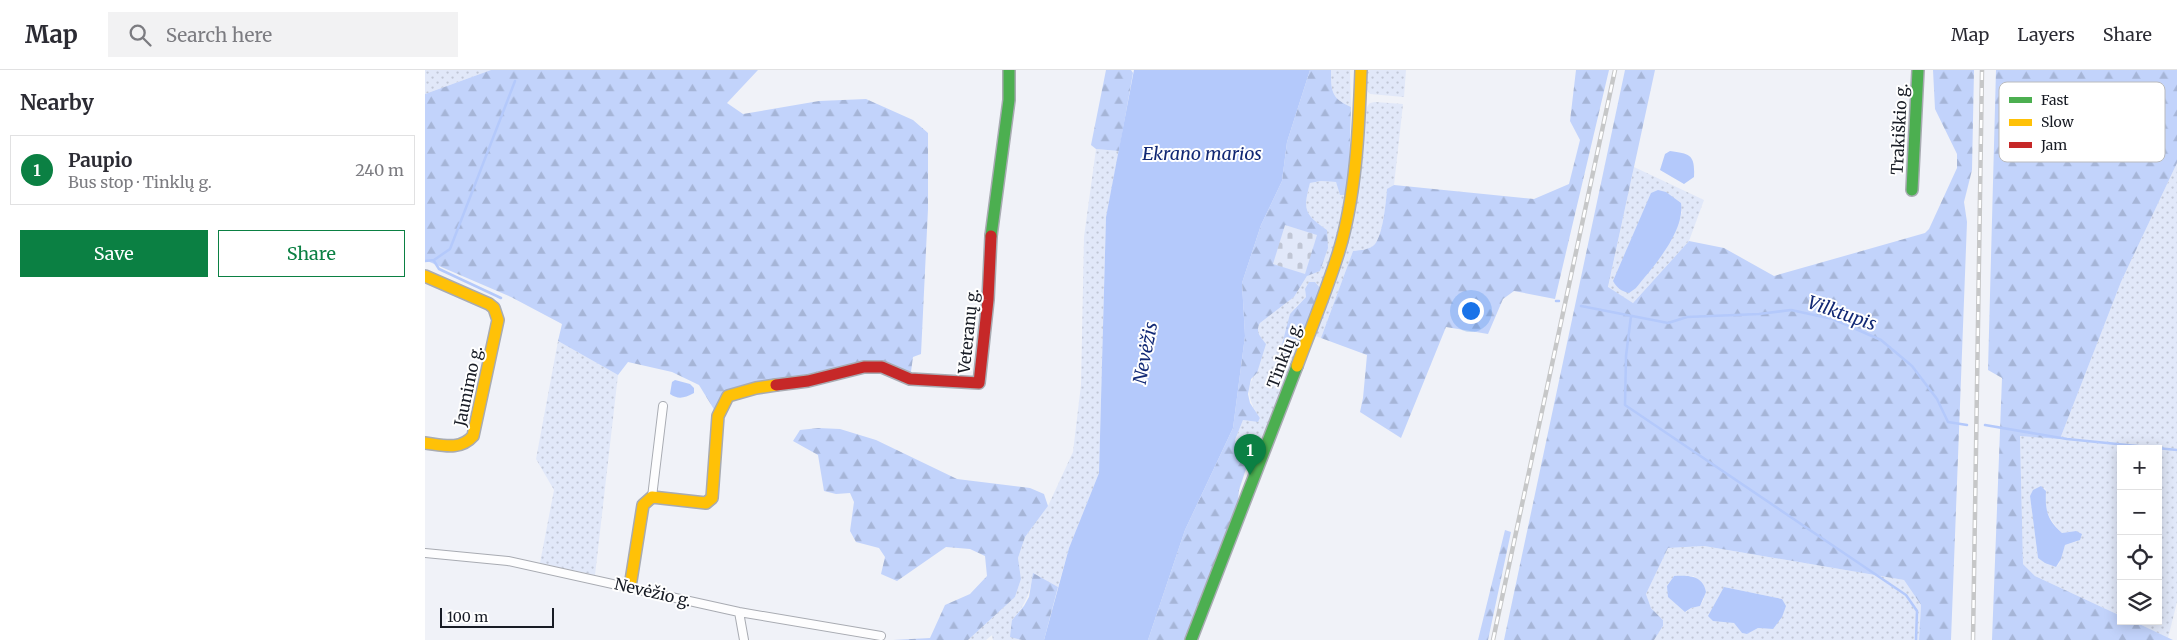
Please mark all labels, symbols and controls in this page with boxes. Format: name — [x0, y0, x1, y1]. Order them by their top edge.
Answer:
search box — [108, 12, 458, 57]
text: Map — [25, 19, 78, 50]
icon: search — [126, 21, 154, 49]
text: Search here — [166, 23, 272, 47]
text: Map — [1951, 23, 1989, 46]
text: Layers — [2017, 23, 2075, 46]
text: Share — [2103, 23, 2152, 46]
legend — [1999, 82, 2165, 162]
street label: Trakiškio g. — [1887, 83, 1911, 175]
text: Nearby — [20, 89, 94, 116]
text: Fast — [2041, 91, 2069, 109]
text: Slow — [2041, 113, 2074, 131]
text: Jam — [2040, 136, 2067, 154]
water label: Ekrano marios — [1142, 142, 1262, 165]
text: Paupio — [68, 148, 132, 172]
text: 1 — [33, 160, 41, 180]
text: 240 m — [355, 160, 404, 180]
text: Bus stop · Tinklų g. — [68, 172, 212, 192]
button: Save — [20, 230, 208, 277]
button: Share — [218, 230, 405, 277]
street label: Veteranų g. — [953, 287, 982, 376]
water label: Vilktupis — [1805, 291, 1879, 335]
your location — [1458, 298, 1484, 324]
street label: Tinklų g. — [1262, 319, 1306, 391]
water label: Nevėžis — [1128, 320, 1162, 386]
street label: Jaunimo g. — [449, 344, 486, 429]
pin: 1 — [1234, 434, 1266, 475]
map controls — [2117, 445, 2162, 625]
button: + — [2117, 445, 2162, 490]
button: − — [2117, 490, 2162, 535]
button: locate — [2117, 535, 2162, 580]
street label: Nevėžio g. — [613, 573, 693, 611]
button: layers — [2117, 580, 2162, 625]
scale bar — [440, 605, 554, 628]
text: 100 m — [447, 608, 488, 626]

